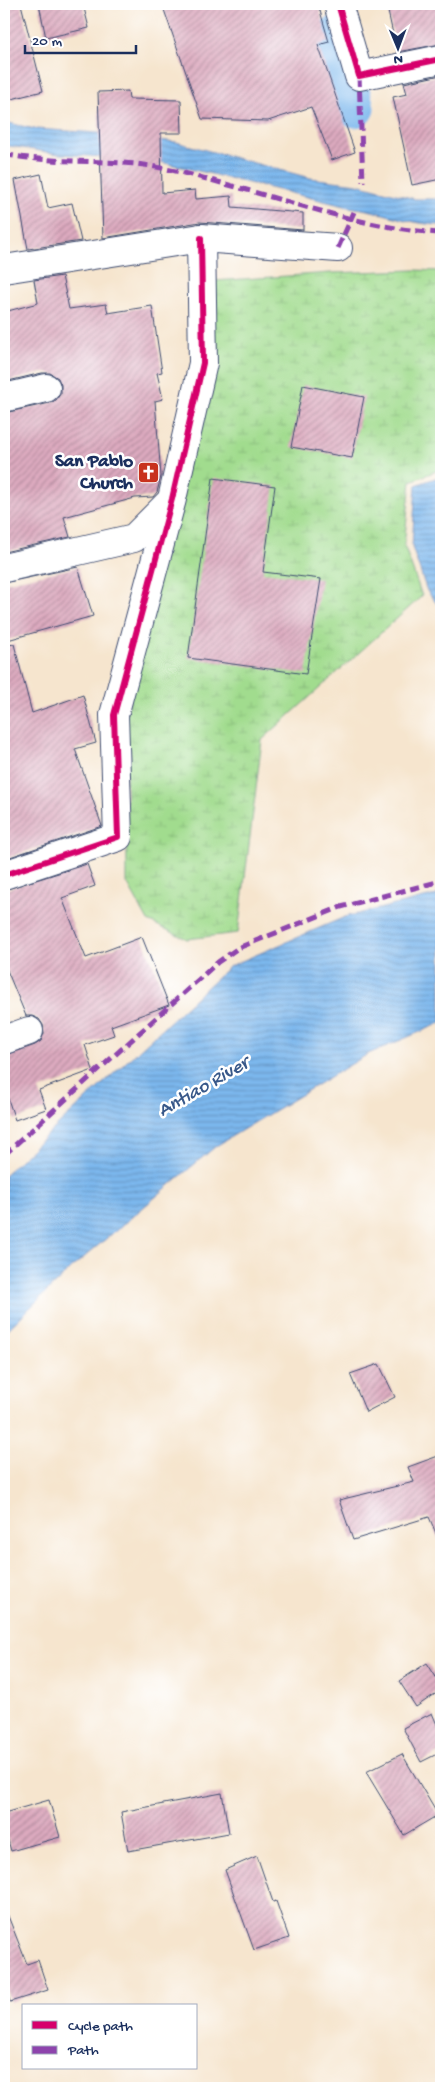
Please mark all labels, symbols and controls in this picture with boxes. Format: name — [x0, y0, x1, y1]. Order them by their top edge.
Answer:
scale bar — [25, 22, 136, 54]
north arrow — [372, 22, 422, 72]
text: 20 m — [32, 33, 62, 51]
text: N — [393, 50, 403, 67]
place label: San Pablo Church — [55, 451, 134, 496]
church icon: San Pablo Church — [137, 461, 161, 485]
water label: Antiao River — [154, 1051, 257, 1123]
legend — [22, 2004, 198, 2070]
text: Cycle path — [68, 2018, 133, 2036]
text: Path — [67, 2042, 99, 2060]

